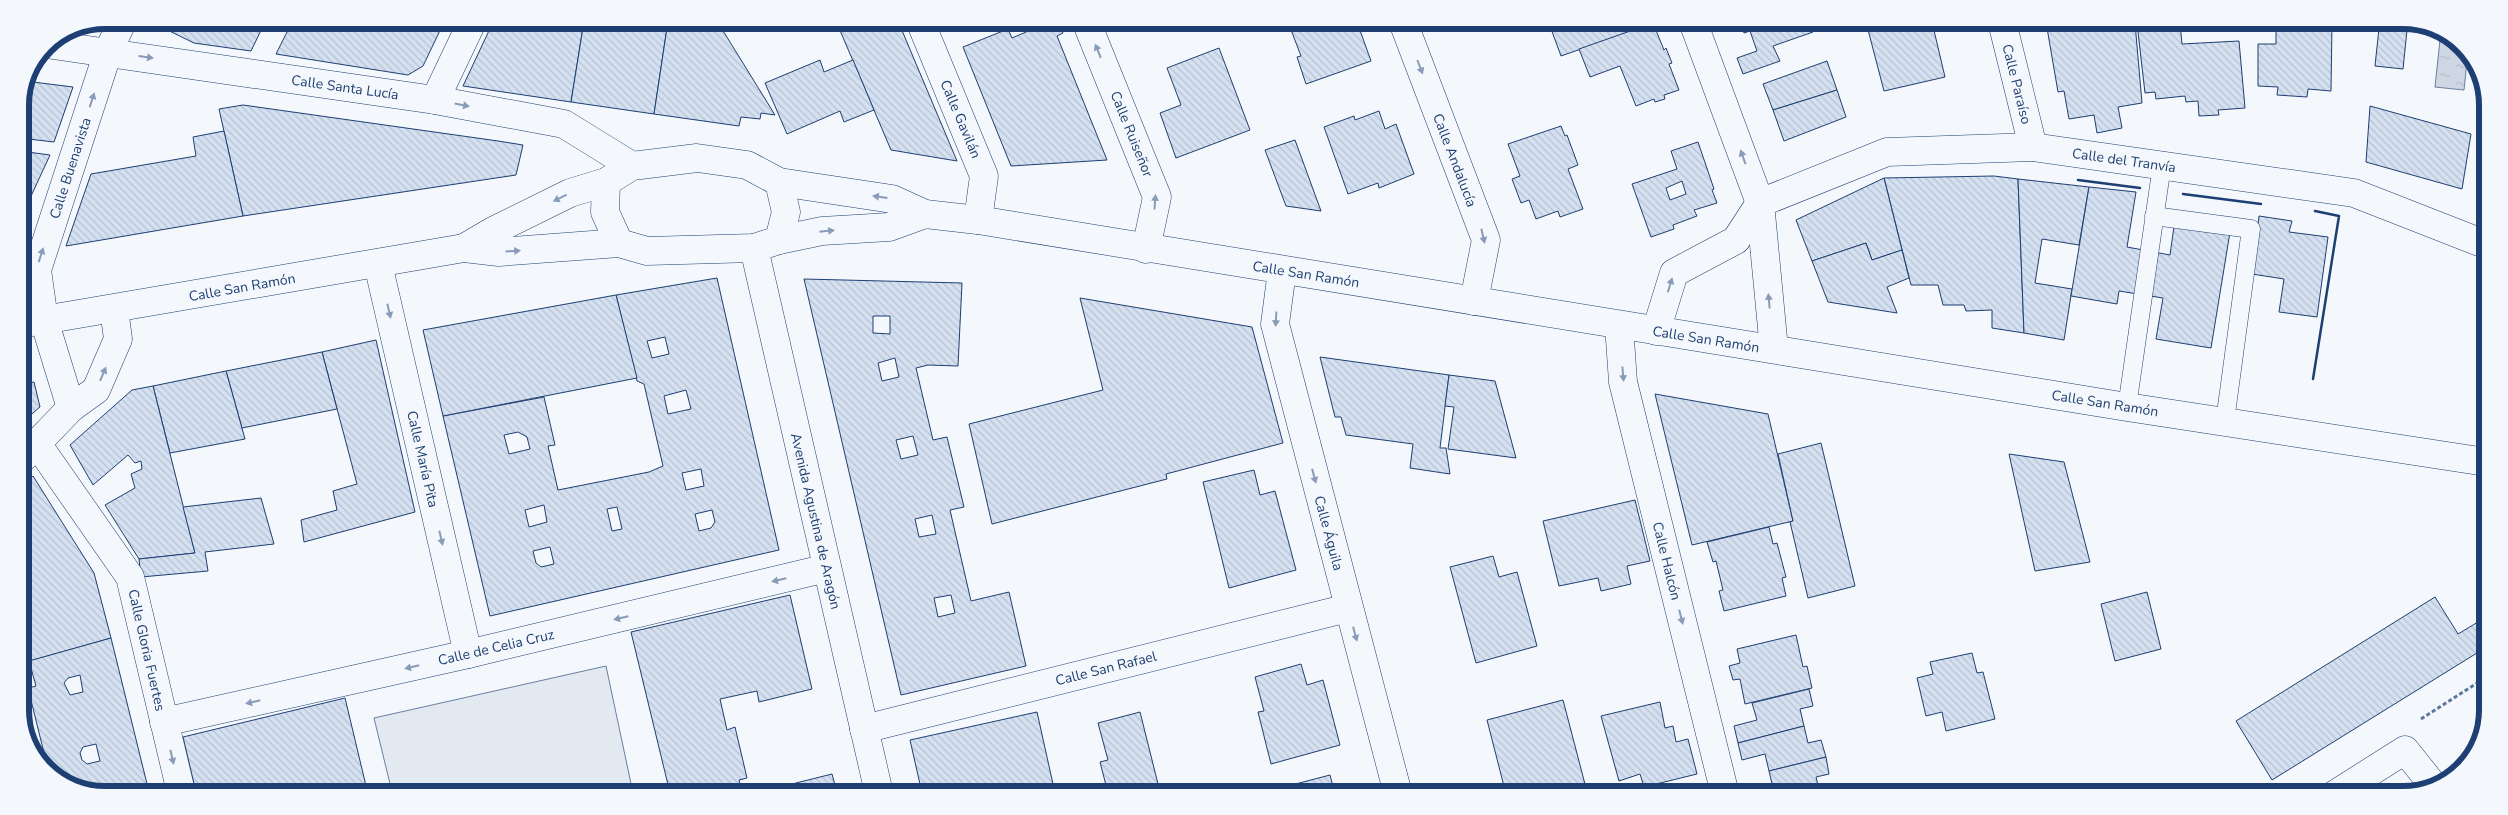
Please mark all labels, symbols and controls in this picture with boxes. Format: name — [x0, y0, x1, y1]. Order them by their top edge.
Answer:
street label: Calle Paraíso — [1997, 42, 2036, 126]
one-way arrow — [1094, 43, 1102, 58]
one-way arrow — [138, 54, 154, 62]
one-way arrow — [1416, 60, 1424, 75]
street label: Calle Santa Lucía — [290, 71, 400, 104]
street label: Calle Gavilán — [936, 77, 986, 161]
street label: Calle Ruiseñor — [1106, 88, 1157, 180]
one-way arrow — [89, 93, 96, 108]
one-way arrow — [455, 102, 471, 110]
street label: Calle Andalucía — [1428, 111, 1481, 210]
street label: Calle Buenavista — [45, 115, 96, 221]
street label: Calle del Tranvía — [2071, 144, 2177, 177]
one-way arrow — [1739, 150, 1747, 165]
one-way arrow — [871, 193, 887, 201]
one-way arrow — [1152, 193, 1160, 209]
one-way arrow — [553, 194, 567, 202]
one-way arrow — [819, 227, 835, 235]
one-way arrow — [1479, 228, 1487, 243]
one-way arrow — [38, 247, 46, 262]
one-way arrow — [505, 247, 521, 255]
street label: Calle San Ramón — [1251, 257, 1361, 292]
street label: Calle San Ramón — [187, 269, 297, 306]
one-way arrow — [1667, 277, 1675, 292]
one-way arrow — [1765, 293, 1773, 309]
one-way arrow — [385, 304, 393, 319]
one-way arrow — [1272, 311, 1280, 327]
street label: Calle San Ramón — [1651, 322, 1761, 357]
one-way arrow — [1619, 366, 1627, 382]
one-way arrow — [100, 367, 108, 381]
street label: Calle San Ramón — [2050, 386, 2160, 421]
street label: Calle María Pita — [402, 409, 443, 509]
street label: Avenida Agustina de Aragón — [786, 431, 845, 611]
one-way arrow — [1310, 469, 1318, 484]
street label: Calle Águila — [1309, 494, 1348, 573]
street label: Calle Halcón — [1648, 520, 1685, 602]
one-way arrow — [437, 530, 445, 545]
one-way arrow — [772, 576, 787, 584]
street label: Calle Gloria Fuertes — [123, 587, 170, 713]
one-way arrow — [1677, 610, 1685, 625]
one-way arrow — [614, 614, 629, 622]
street label: Calle de Celia Cruz — [436, 625, 557, 670]
one-way arrow — [1351, 626, 1359, 641]
street label: Calle San Rafael — [1053, 647, 1160, 690]
one-way arrow — [404, 663, 419, 671]
one-way arrow — [245, 699, 261, 707]
one-way arrow — [168, 750, 176, 765]

